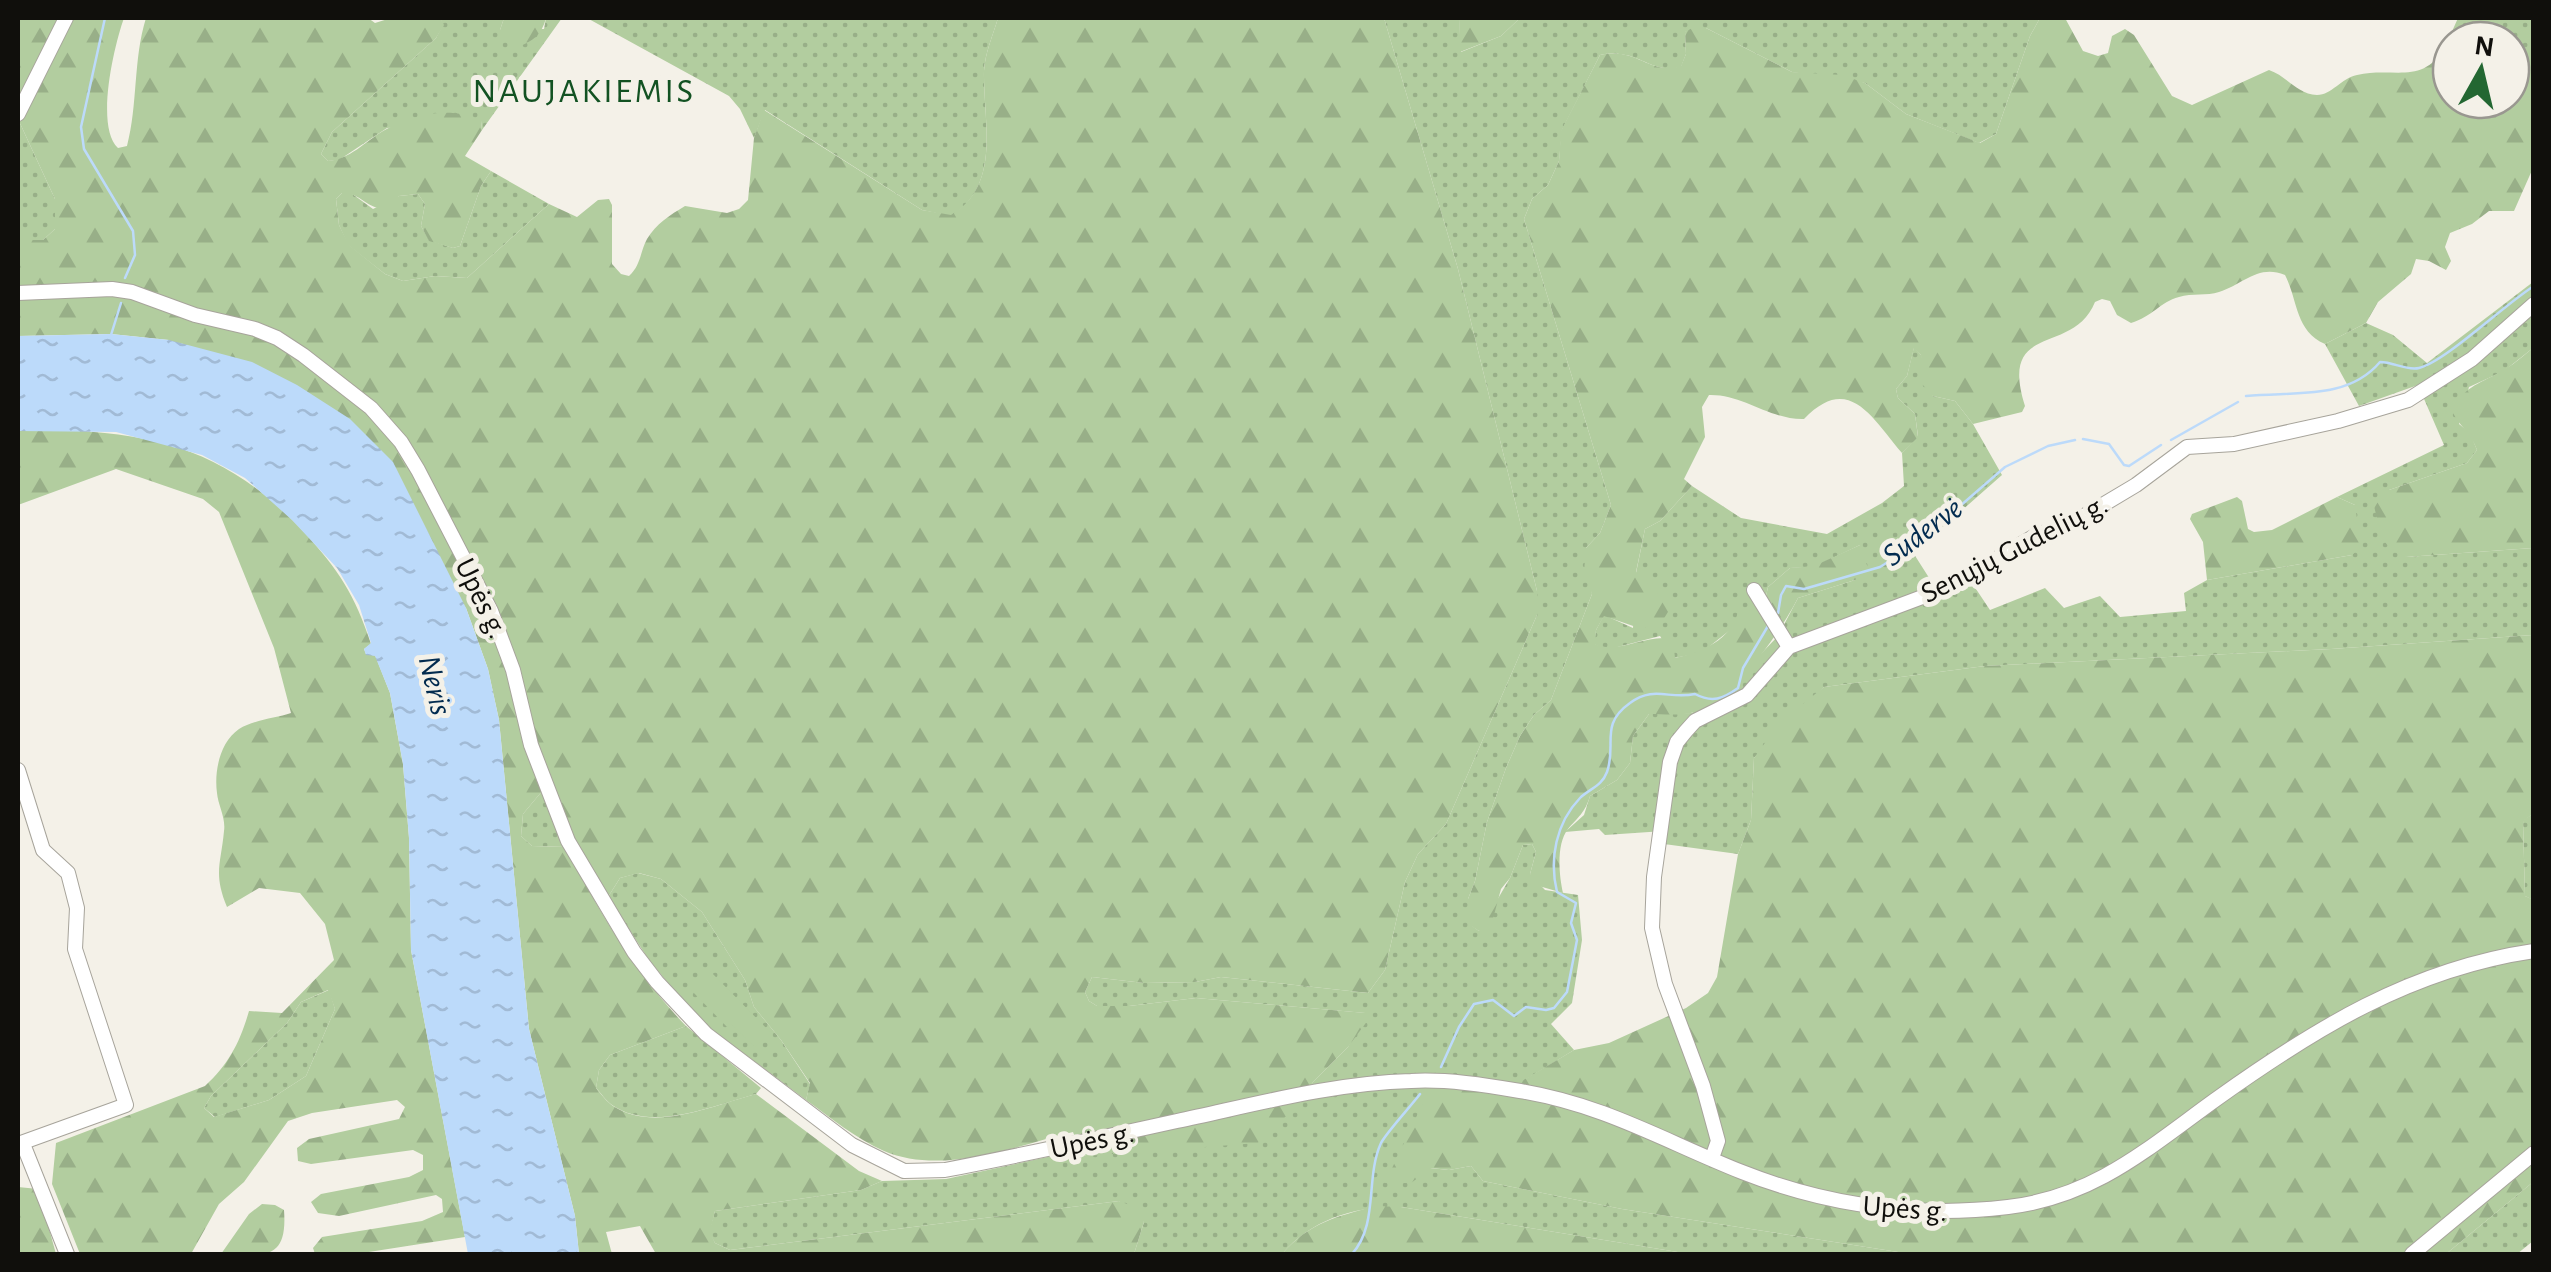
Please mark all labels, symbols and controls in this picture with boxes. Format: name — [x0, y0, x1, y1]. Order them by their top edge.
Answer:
north arrow — [2431, 20, 2531, 120]
text: N — [2473, 32, 2496, 62]
district label: NAUJAKIEMIS — [473, 74, 695, 109]
street label: Senųjų Gudelių g. — [1916, 489, 2113, 609]
water label: Sudervė — [1877, 492, 1969, 572]
street label: Upės g. — [449, 554, 513, 643]
water label: Neris — [413, 652, 457, 718]
street label: Upės g. — [1048, 1117, 1137, 1164]
street label: Upės g. — [1862, 1191, 1948, 1227]

